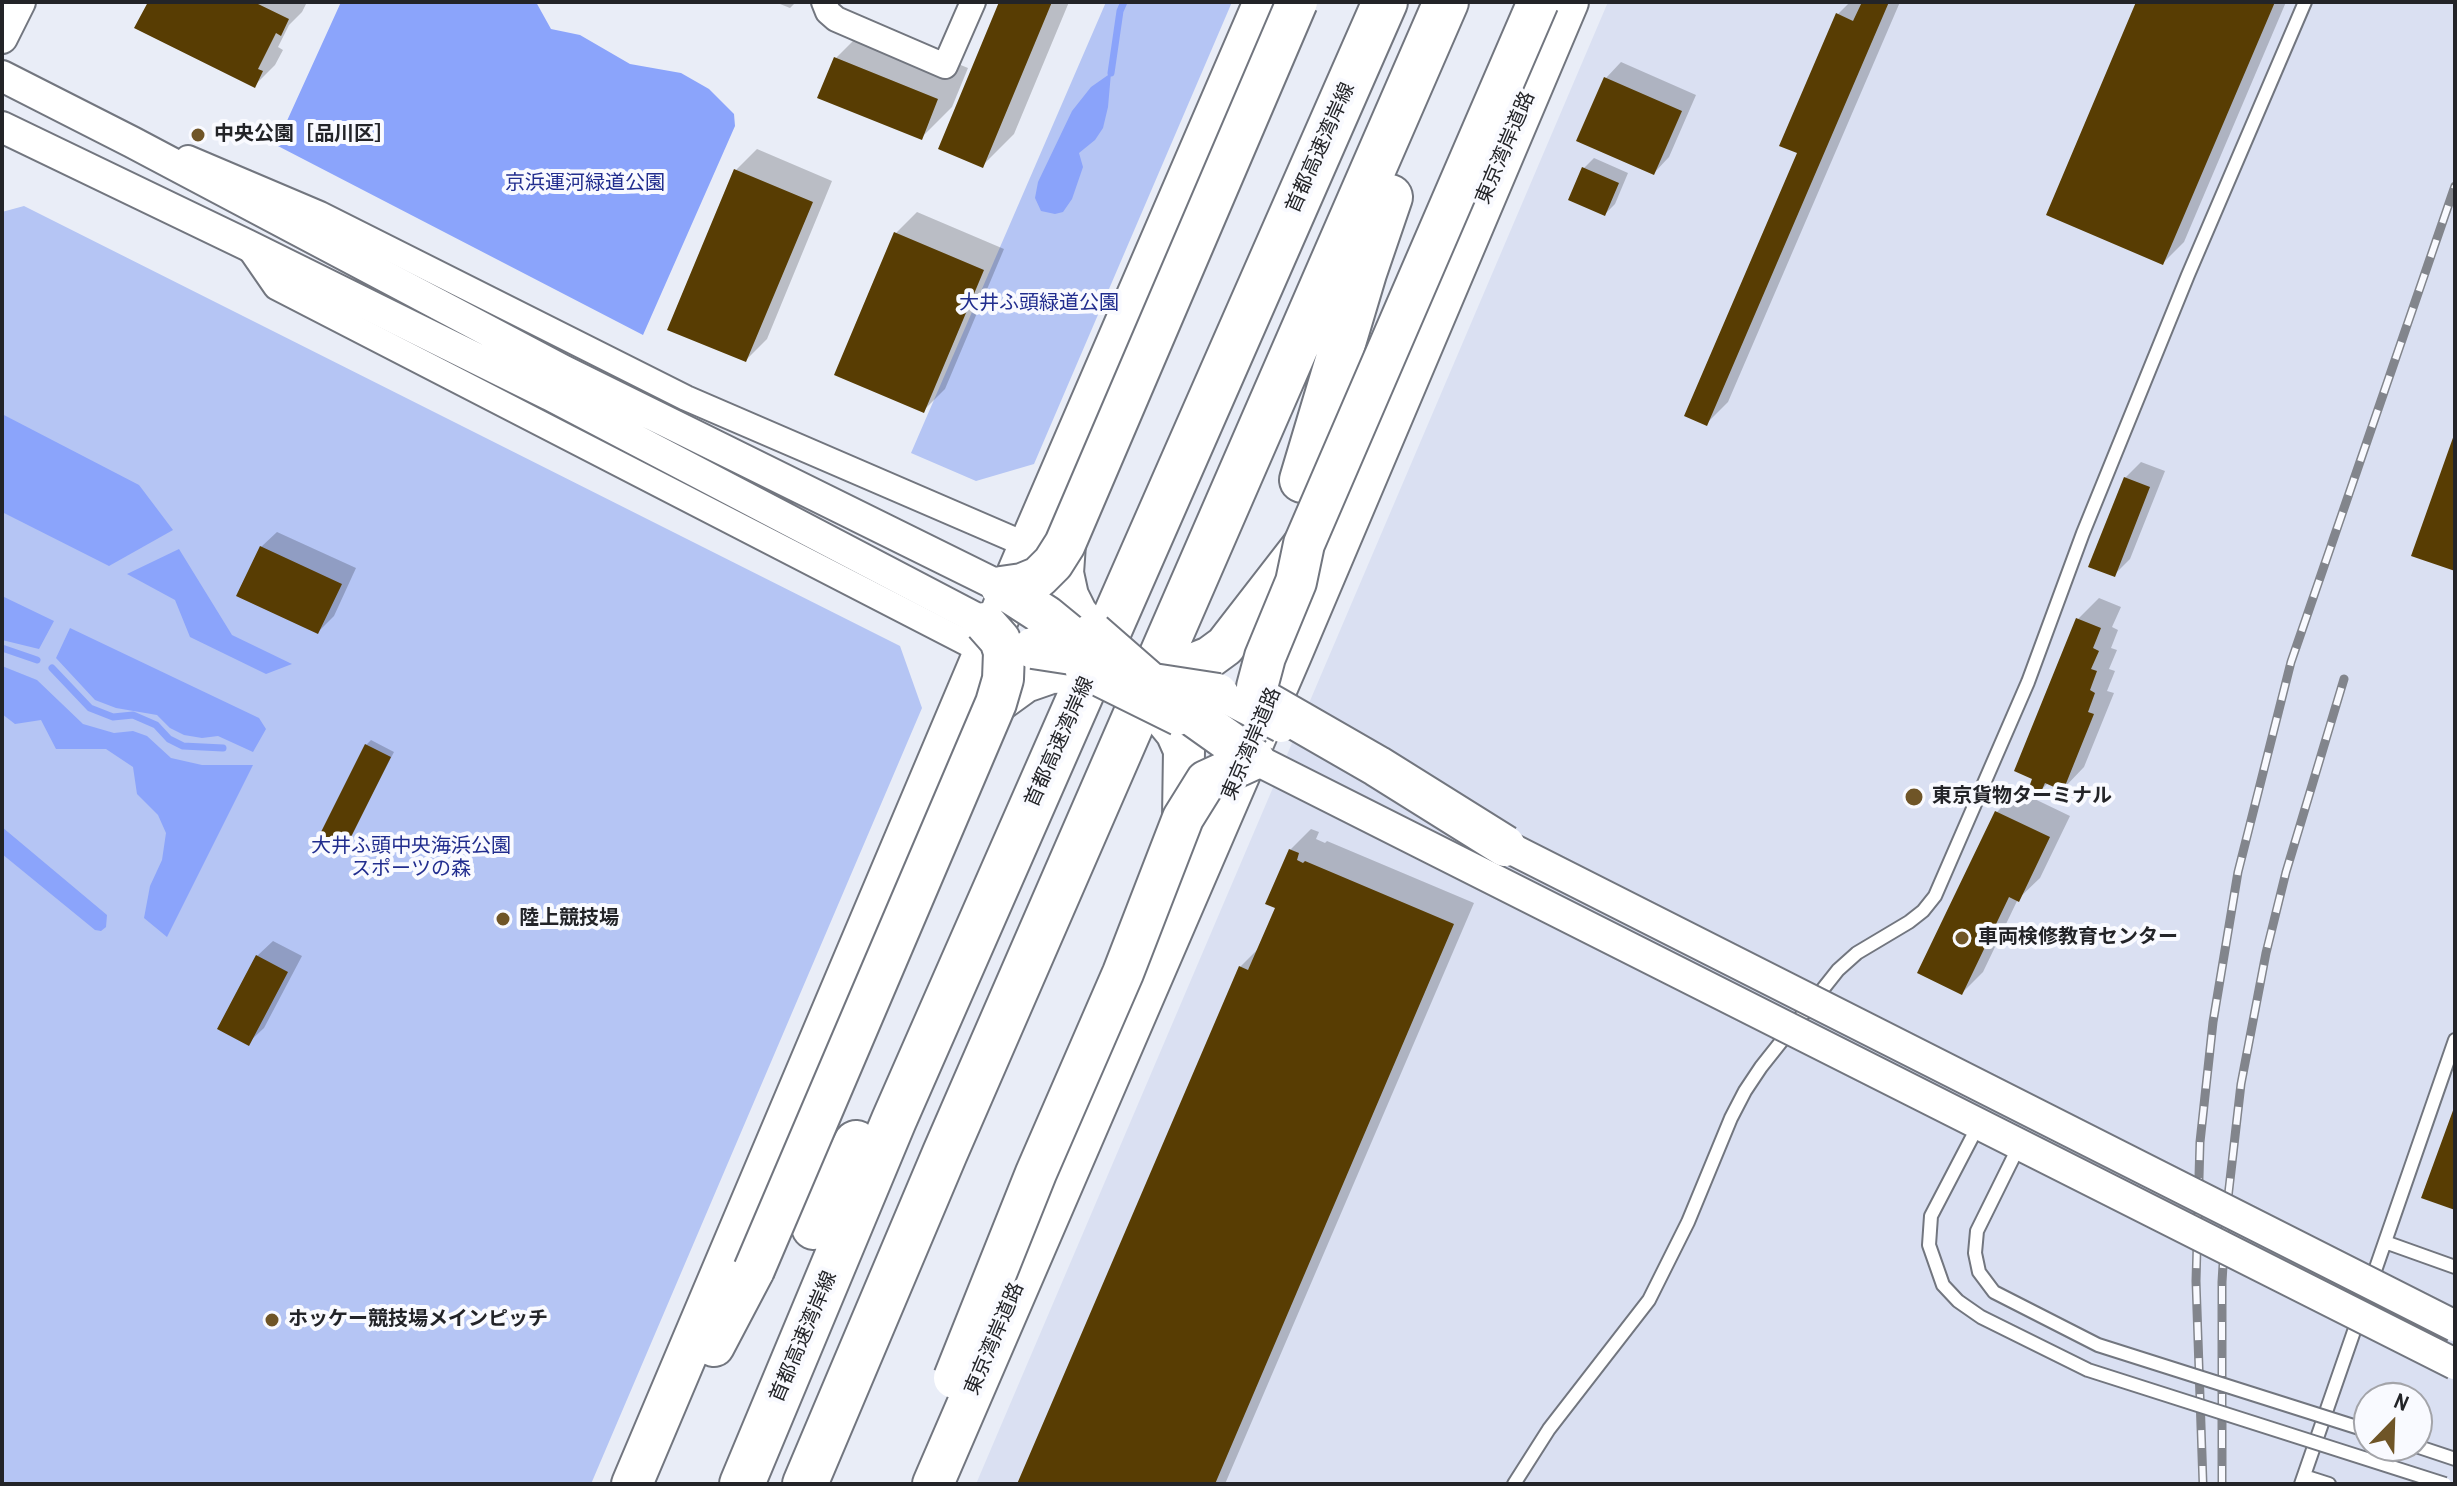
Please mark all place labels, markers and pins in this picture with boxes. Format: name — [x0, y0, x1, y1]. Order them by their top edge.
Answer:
place label: 中央公園［品川区］ — [214, 123, 394, 147]
marker: 中央公園［品川区］ — [189, 126, 207, 144]
place label: 東京貨物ターミナル — [1932, 785, 2112, 809]
marker: 東京貨物ターミナル — [1903, 786, 1925, 808]
place label: 陸上競技場 — [519, 907, 619, 931]
marker: 陸上競技場 — [494, 910, 512, 928]
place label: 車両検修教育センター — [1978, 926, 2178, 950]
marker: 車両検修教育センター — [1953, 929, 1971, 947]
place label: ホッケー競技場メインピッチ — [288, 1308, 548, 1332]
marker: ホッケー競技場メインピッチ — [263, 1311, 281, 1329]

